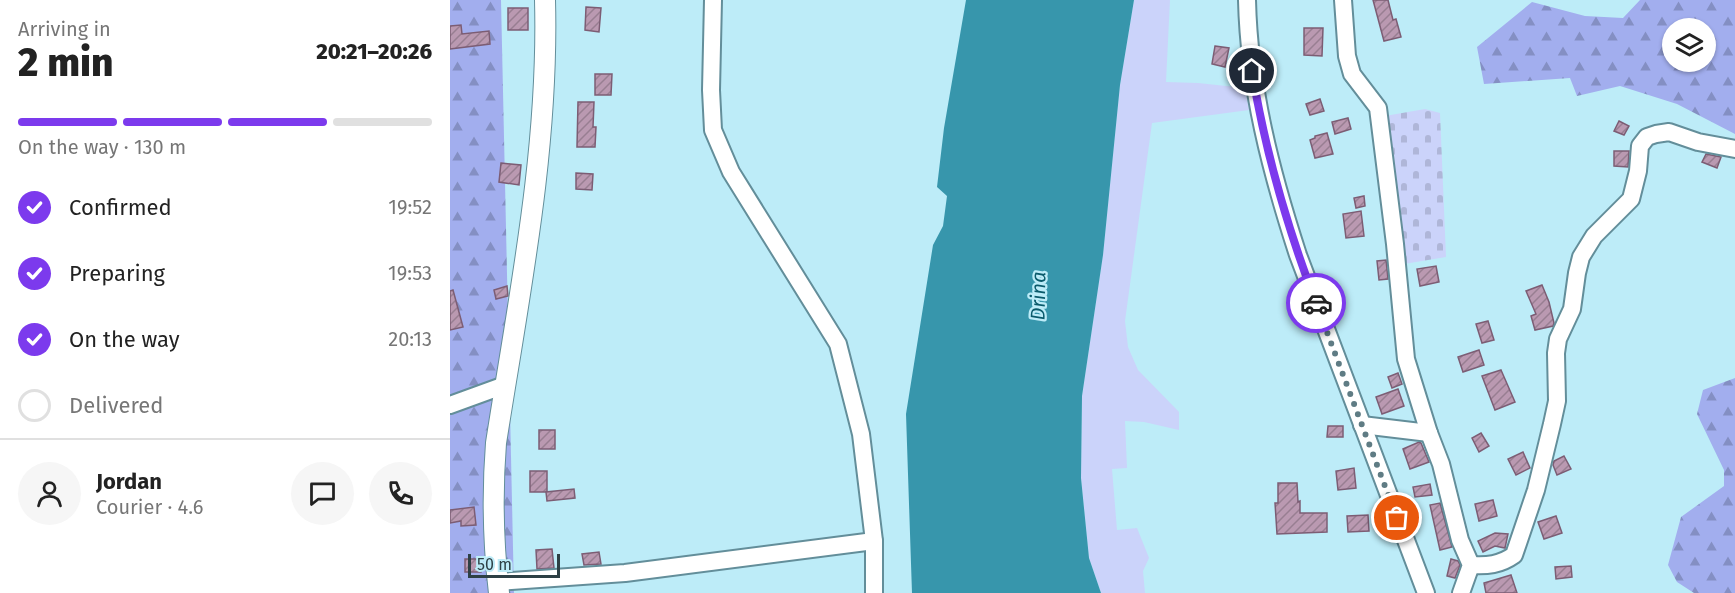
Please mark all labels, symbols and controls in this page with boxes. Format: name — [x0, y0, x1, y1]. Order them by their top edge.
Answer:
text: Arriving in — [18, 17, 111, 41]
map controls — [1662, 18, 1716, 72]
button: layers — [1662, 18, 1716, 72]
text: 20:21–20:26 — [316, 38, 432, 65]
text: 2 min — [18, 40, 114, 86]
pin — [1226, 45, 1277, 96]
icon: home — [1235, 54, 1268, 87]
text: On the way · 130 m — [18, 135, 186, 159]
icon: check — [18, 191, 51, 224]
text: Confirmed — [69, 194, 172, 221]
text: 19:52 — [388, 195, 432, 219]
icon: check — [18, 257, 51, 290]
text: Preparing — [69, 260, 165, 287]
text: 19:53 — [388, 261, 432, 285]
water label: Drina — [1026, 271, 1050, 321]
courier — [1286, 273, 1346, 333]
icon: car — [1300, 287, 1333, 320]
icon: check — [18, 323, 51, 356]
text: On the way — [69, 326, 180, 353]
text: 20:13 — [388, 327, 432, 351]
text: Delivered — [69, 392, 164, 419]
button: person — [18, 462, 81, 525]
button: chat — [291, 462, 354, 525]
button: phone — [369, 462, 432, 525]
text: Jordan — [96, 468, 162, 495]
pin — [1371, 492, 1422, 543]
text: Courier · 4.6 — [96, 495, 203, 519]
icon: bag — [1380, 501, 1413, 534]
scale bar — [468, 551, 560, 578]
text: 50 m — [477, 555, 512, 574]

